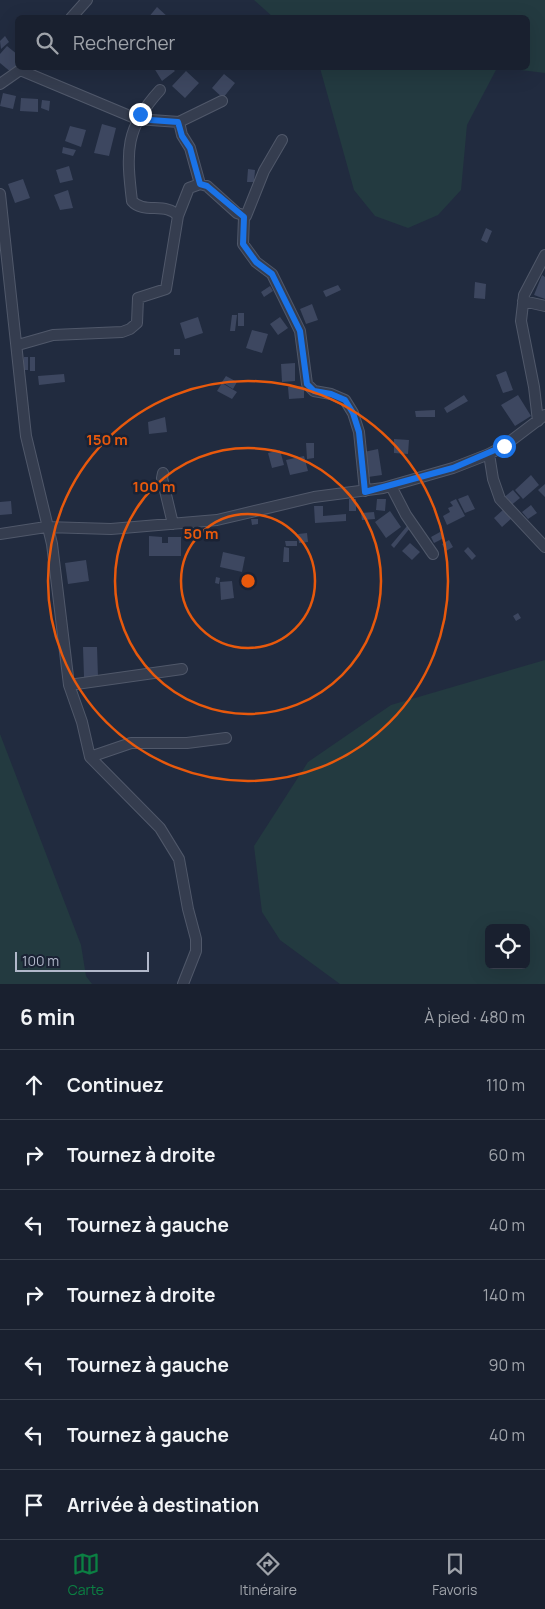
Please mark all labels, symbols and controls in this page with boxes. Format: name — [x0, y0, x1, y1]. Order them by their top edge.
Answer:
search box — [15, 15, 530, 70]
icon: search — [33, 29, 61, 57]
text: Rechercher — [73, 30, 175, 56]
route end — [129, 103, 152, 126]
text: 150 m — [86, 429, 128, 450]
route start — [493, 435, 516, 458]
text: 100 m — [133, 476, 175, 497]
text: 50 m — [183, 523, 219, 544]
centre of rings — [239, 572, 257, 590]
map controls — [485, 924, 530, 969]
button: locate — [485, 924, 530, 969]
scale bar — [15, 949, 149, 972]
text: 100 m — [22, 951, 59, 970]
text: 6 min — [20, 1003, 75, 1031]
text: À pied · 480 m — [424, 1006, 525, 1028]
icon: ahead — [20, 1071, 48, 1099]
text: Continuez — [67, 1072, 164, 1098]
text: 110 m — [486, 1074, 525, 1096]
icon: right — [20, 1141, 48, 1169]
text: Tournez à droite — [67, 1142, 215, 1168]
text: 60 m — [489, 1144, 525, 1166]
icon: left — [20, 1211, 48, 1239]
text: Tournez à gauche — [67, 1212, 229, 1238]
text: 40 m — [489, 1214, 525, 1236]
icon: right — [20, 1281, 48, 1309]
text: Tournez à droite — [67, 1282, 215, 1308]
text: 140 m — [483, 1284, 525, 1306]
icon: left — [20, 1351, 48, 1379]
text: Tournez à gauche — [67, 1352, 229, 1378]
text: 90 m — [489, 1354, 525, 1376]
icon: left — [20, 1421, 48, 1449]
text: Tournez à gauche — [67, 1422, 229, 1448]
text: 40 m — [489, 1424, 525, 1446]
icon: arrive — [20, 1491, 48, 1519]
text: Arrivée à destination — [67, 1492, 259, 1518]
tab: Carte — [68, 1550, 104, 1599]
tab: Itinéraire — [239, 1550, 297, 1599]
tab: Favoris — [432, 1550, 477, 1599]

